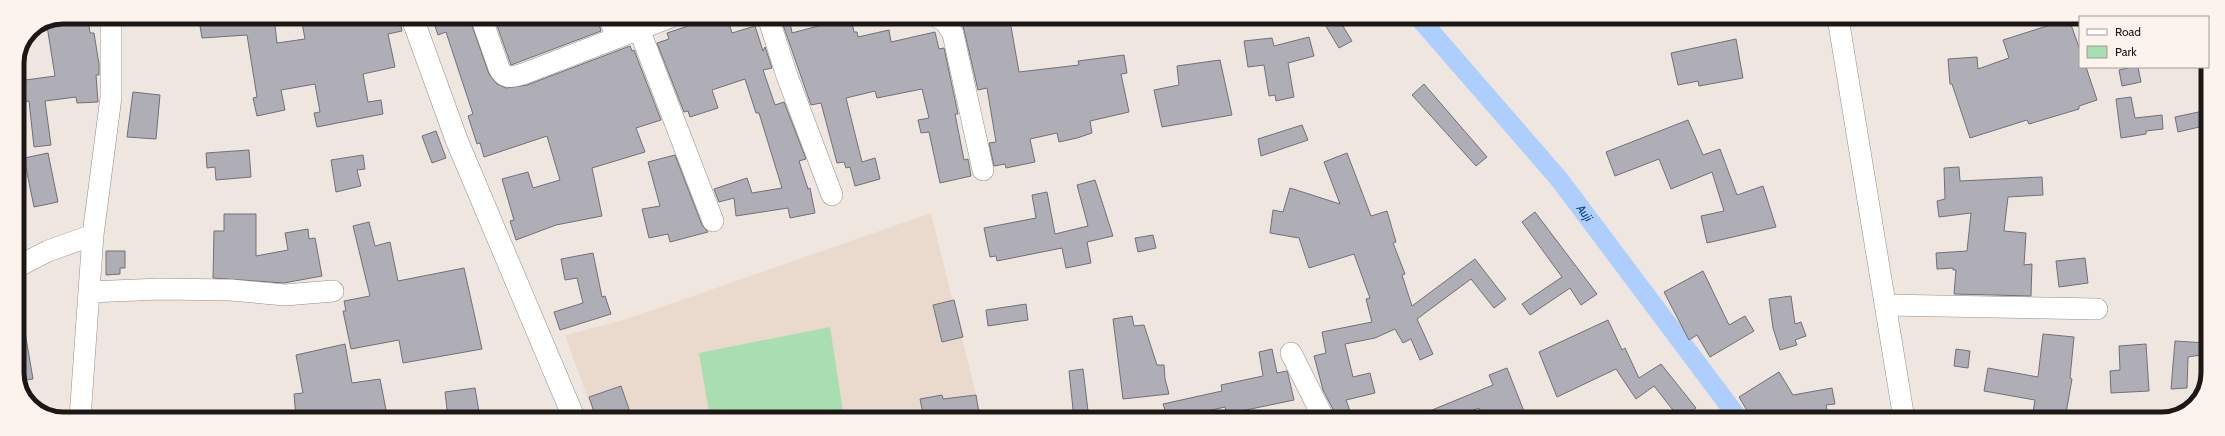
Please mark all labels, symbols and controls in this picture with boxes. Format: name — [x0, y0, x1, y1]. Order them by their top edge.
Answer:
legend — [2079, 16, 2209, 68]
text: Road — [2115, 24, 2141, 39]
text: Park — [2115, 44, 2137, 59]
water label: Auji — [1573, 200, 1597, 225]

